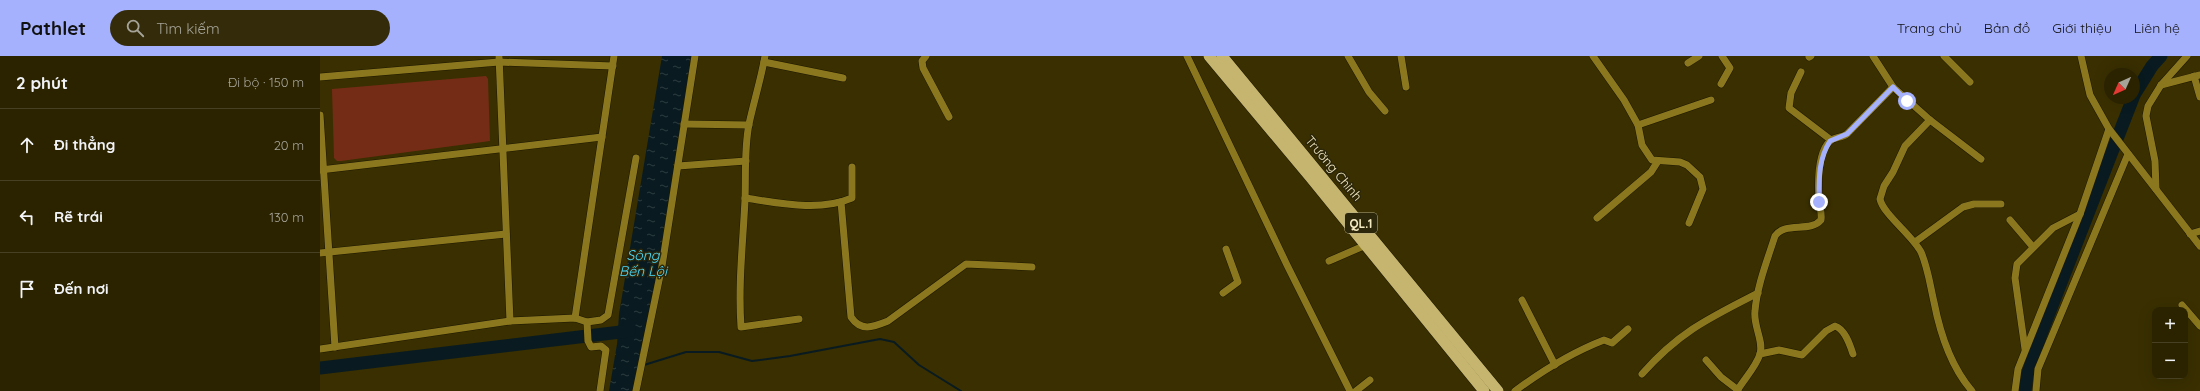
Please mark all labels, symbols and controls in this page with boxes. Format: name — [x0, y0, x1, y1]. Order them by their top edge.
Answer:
search box — [110, 10, 390, 46]
text: Pathlet — [20, 16, 86, 40]
icon: search — [124, 17, 146, 39]
text: Tìm kiếm — [156, 19, 220, 38]
text: Trang chủ — [1897, 19, 1962, 37]
text: Bản đồ — [1984, 19, 2030, 37]
text: Giới thiệu — [2052, 19, 2112, 37]
text: Liên hệ — [2134, 19, 2180, 37]
north arrow — [2104, 68, 2140, 104]
text: 2 phút — [16, 72, 68, 93]
text: Đi bộ · 150 m — [228, 74, 304, 90]
route start — [1898, 92, 1916, 110]
street label: Trường Chinh — [1302, 132, 1366, 204]
icon: ahead — [16, 134, 38, 156]
text: Đi thẳng — [54, 135, 115, 154]
text: 20 m — [274, 137, 304, 153]
route end — [1810, 193, 1828, 211]
icon: left — [16, 206, 38, 228]
text: Rẽ trái — [54, 207, 103, 226]
text: 130 m — [269, 209, 304, 225]
road number: QL.1 — [1345, 213, 1377, 233]
water label: Sông Bến Lội — [619, 246, 669, 280]
icon: arrive — [16, 278, 38, 300]
text: Đến nơi — [54, 279, 109, 298]
map controls — [2152, 307, 2188, 379]
button: + — [2152, 307, 2188, 343]
button: − — [2152, 343, 2188, 379]

